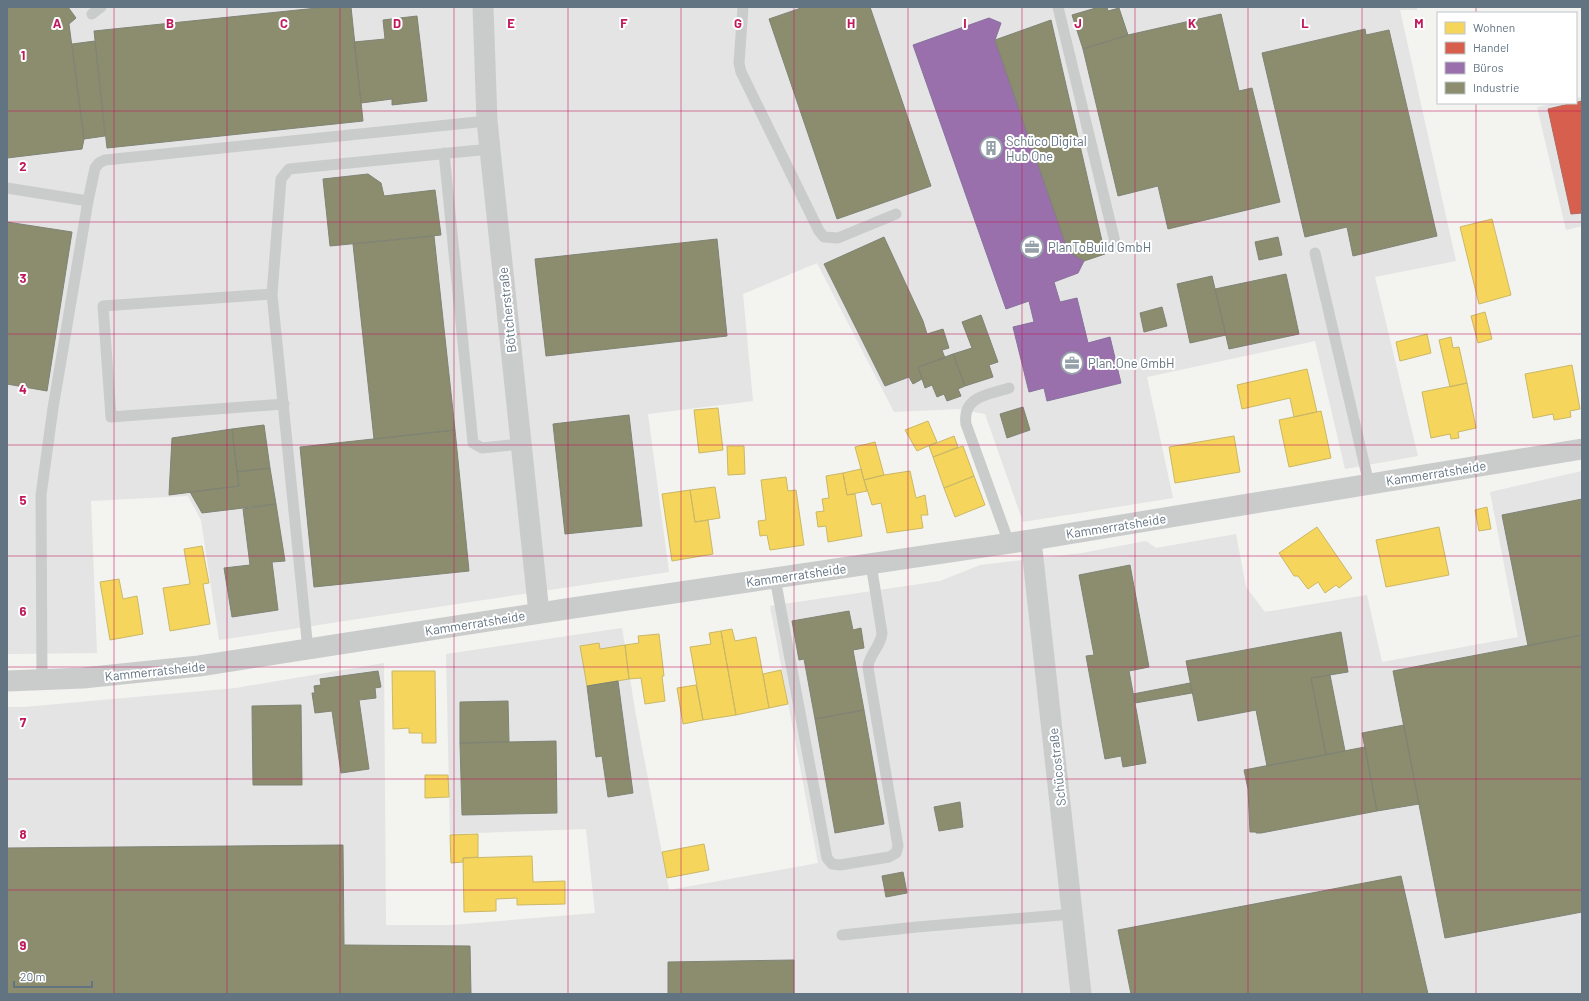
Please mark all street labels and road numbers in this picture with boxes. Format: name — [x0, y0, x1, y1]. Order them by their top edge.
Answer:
street label: Böttcherstraße — [495, 266, 519, 354]
street label: Kammerratsheide — [1385, 457, 1487, 489]
street label: Kammerratsheide — [1065, 510, 1167, 542]
street label: Kammerratsheide — [745, 560, 847, 590]
street label: Kammerratsheide — [424, 607, 526, 639]
street label: Kammerratsheide — [104, 658, 206, 684]
street label: Schücostraße — [1045, 727, 1069, 807]

